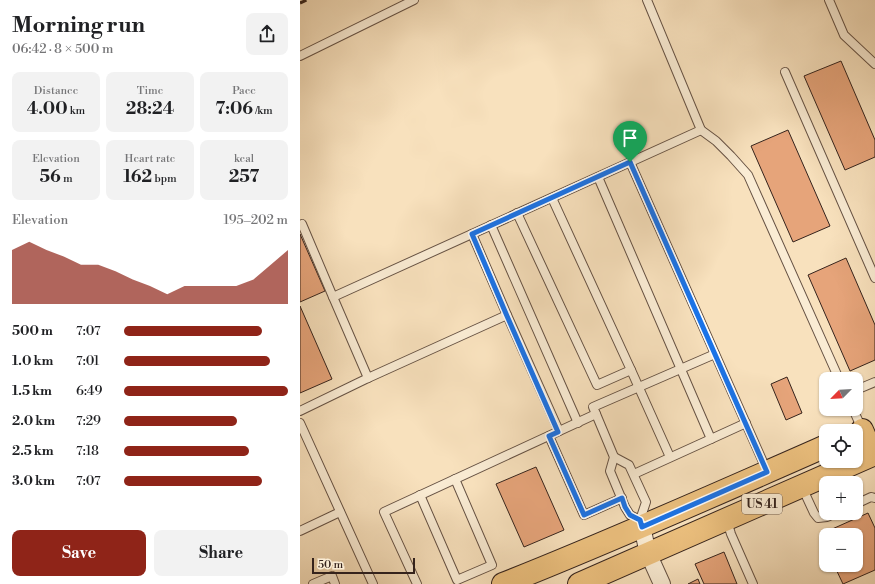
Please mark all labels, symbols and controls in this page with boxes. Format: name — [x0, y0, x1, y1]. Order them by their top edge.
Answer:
text: Morning run — [12, 12, 145, 39]
button: share — [246, 13, 288, 55]
text: 06:42 · 8 × 500 m — [12, 41, 113, 57]
text: Distance — [34, 84, 78, 98]
text: Time — [137, 84, 163, 98]
text: Pace — [232, 84, 256, 98]
text: 4.00 — [27, 98, 68, 120]
text: 28:24 — [126, 98, 174, 120]
text: 7:06 — [215, 98, 253, 120]
text: km — [68, 104, 85, 118]
text: /km — [253, 104, 273, 118]
pin — [613, 121, 647, 162]
icon: arrive — [619, 127, 641, 149]
text: Elevation — [32, 152, 80, 166]
text: Heart rate — [125, 152, 175, 166]
text: kcal — [234, 152, 254, 166]
text: 56 — [39, 166, 61, 188]
text: 162 — [123, 166, 152, 188]
text: 257 — [229, 166, 259, 188]
text: m — [61, 172, 73, 186]
text: bpm — [152, 172, 177, 186]
text: Elevation — [12, 212, 68, 228]
text: 195–202 m — [224, 212, 288, 228]
text: 500 m — [12, 323, 53, 339]
text: 7:07 — [76, 323, 101, 339]
text: 1.0 km — [12, 353, 53, 369]
text: 7:01 — [76, 353, 99, 369]
north arrow — [819, 372, 863, 416]
map controls — [819, 372, 863, 572]
text: 1.5 km — [12, 383, 52, 399]
text: 6:49 — [76, 383, 102, 399]
text: 2.0 km — [12, 413, 55, 429]
text: 7:29 — [76, 413, 101, 429]
button: locate — [819, 424, 863, 468]
text: 2.5 km — [12, 443, 54, 459]
text: 7:18 — [76, 443, 99, 459]
text: 3.0 km — [12, 473, 55, 489]
text: 7:07 — [76, 473, 101, 489]
button: + — [819, 476, 863, 520]
road number: US 41 — [742, 494, 782, 514]
button: − — [819, 528, 863, 572]
button: Save — [12, 530, 146, 576]
button: Share — [154, 530, 288, 576]
scale bar — [312, 556, 415, 575]
text: 50 m — [318, 558, 343, 572]

